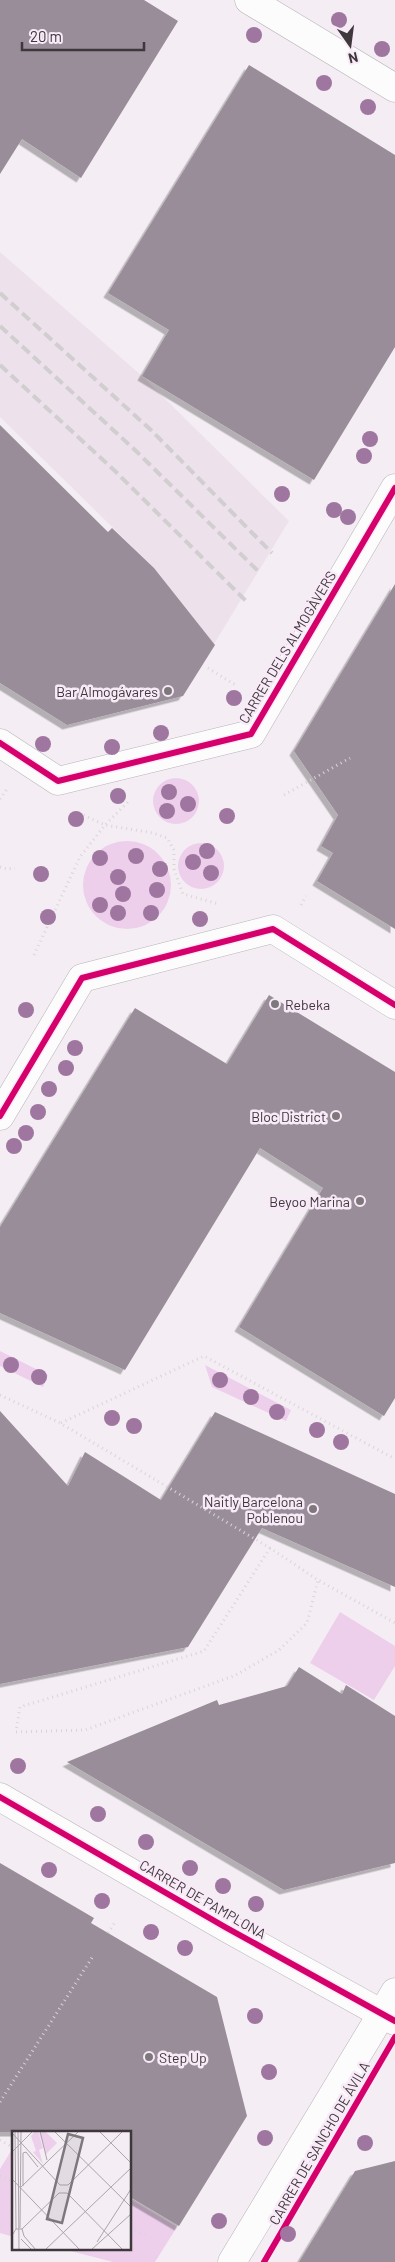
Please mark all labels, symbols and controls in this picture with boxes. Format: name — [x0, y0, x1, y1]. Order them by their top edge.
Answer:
scale bar — [22, 20, 145, 52]
north arrow — [325, 20, 375, 70]
text: 20 m — [30, 27, 62, 45]
text: N — [347, 49, 360, 67]
street label: CARRER DELS ALMOGÀVERS — [235, 568, 339, 726]
place label: Bar Almogávares — [56, 683, 158, 700]
marker: Bar Almogávares — [162, 685, 174, 697]
place label: Rebeka — [285, 996, 330, 1013]
marker: Rebeka — [269, 998, 281, 1010]
place label: Bloc District — [251, 1108, 326, 1125]
marker: Bloc District — [330, 1110, 342, 1122]
place label: Beyoo Marina — [269, 1193, 350, 1210]
marker: Beyoo Marina — [354, 1195, 366, 1207]
place label: Naitly Barcelona Poblenou — [204, 1493, 303, 1526]
marker: Naitly Barcelona Poblenou — [307, 1503, 319, 1515]
street label: CARRER DE PAMPLONA — [137, 1856, 270, 1942]
place label: Step Up — [159, 2049, 207, 2066]
marker: Step Up — [143, 2051, 155, 2063]
street label: CARRER DE SANCHO DE ÁVILA — [265, 2058, 373, 2228]
inset map — [12, 2131, 131, 2250]

